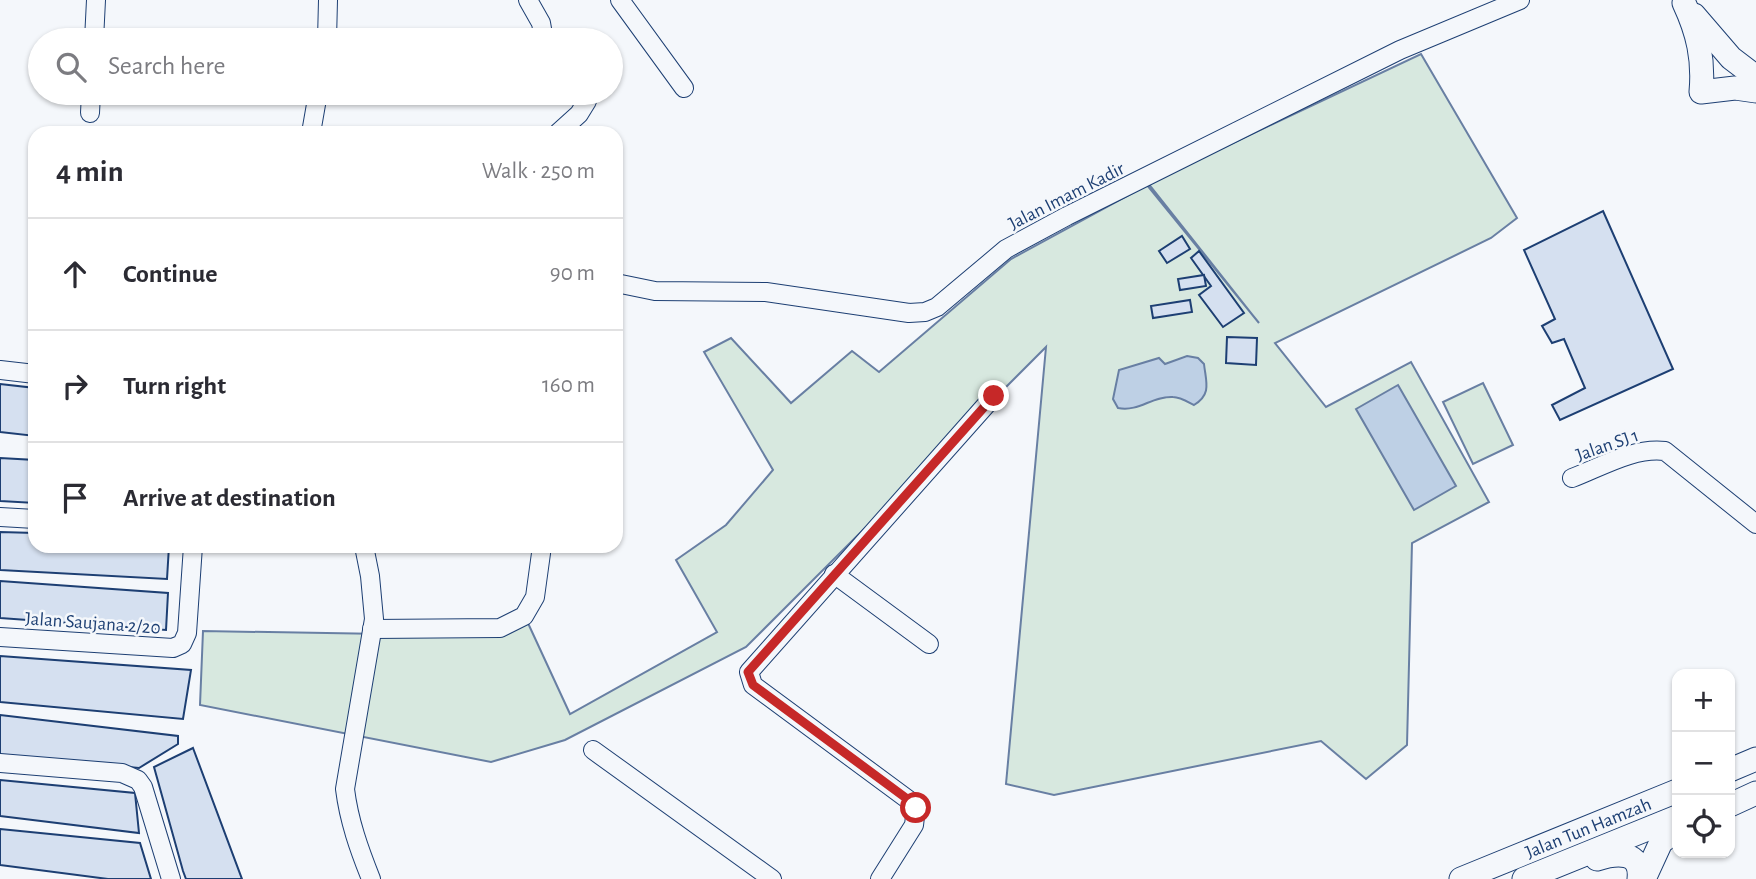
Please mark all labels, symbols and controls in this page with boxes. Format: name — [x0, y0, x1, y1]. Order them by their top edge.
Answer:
search box — [28, 28, 623, 105]
icon: search — [52, 48, 90, 86]
text: Search here — [108, 53, 226, 79]
text: 4 min — [56, 157, 124, 187]
street label: Jalan Imam Kadir — [1006, 159, 1128, 234]
text: Walk · 250 m — [482, 160, 595, 183]
icon: ahead — [56, 255, 94, 293]
text: Continue — [123, 261, 218, 287]
text: 90 m — [550, 262, 595, 285]
icon: right — [56, 367, 94, 405]
text: Turn right — [123, 373, 226, 399]
text: 160 m — [542, 374, 595, 397]
route end — [978, 380, 1009, 411]
street label: Jalan SJ 1 — [1574, 426, 1641, 465]
icon: arrive — [56, 479, 94, 517]
text: Arrive at destination — [123, 485, 336, 511]
street label: Jalan Saujana 2/20 — [25, 609, 161, 638]
map controls — [1672, 669, 1735, 858]
button: + — [1672, 669, 1735, 732]
button: − — [1672, 732, 1735, 795]
route start — [900, 792, 931, 823]
street label: Jalan Tun Hamzah — [1523, 795, 1654, 862]
button: locate — [1672, 795, 1735, 858]

